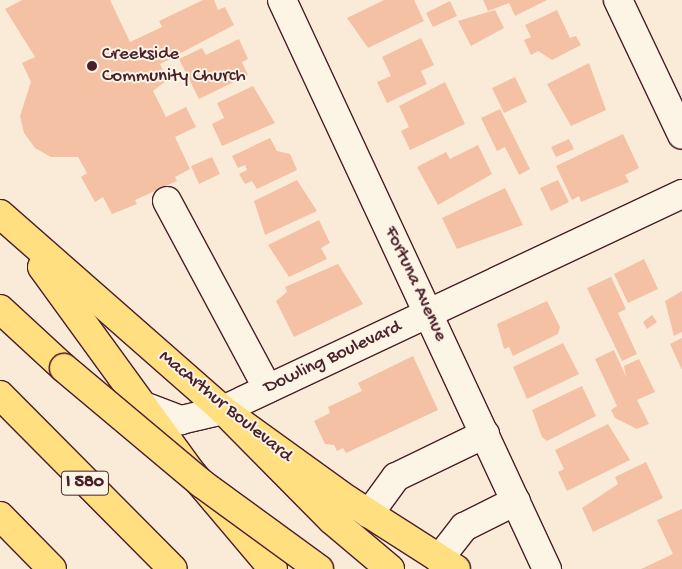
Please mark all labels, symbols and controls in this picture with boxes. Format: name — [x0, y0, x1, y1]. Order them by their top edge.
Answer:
place label: Creekside Community Church — [102, 44, 246, 88]
marker: Creekside Community Church — [86, 60, 98, 72]
street label: Fortuna Avenue — [378, 223, 452, 345]
street label: Dowling Boulevard — [261, 316, 405, 400]
street label: MacArthur Boulevard — [154, 346, 296, 468]
road number: I 580 — [60, 468, 110, 498]

